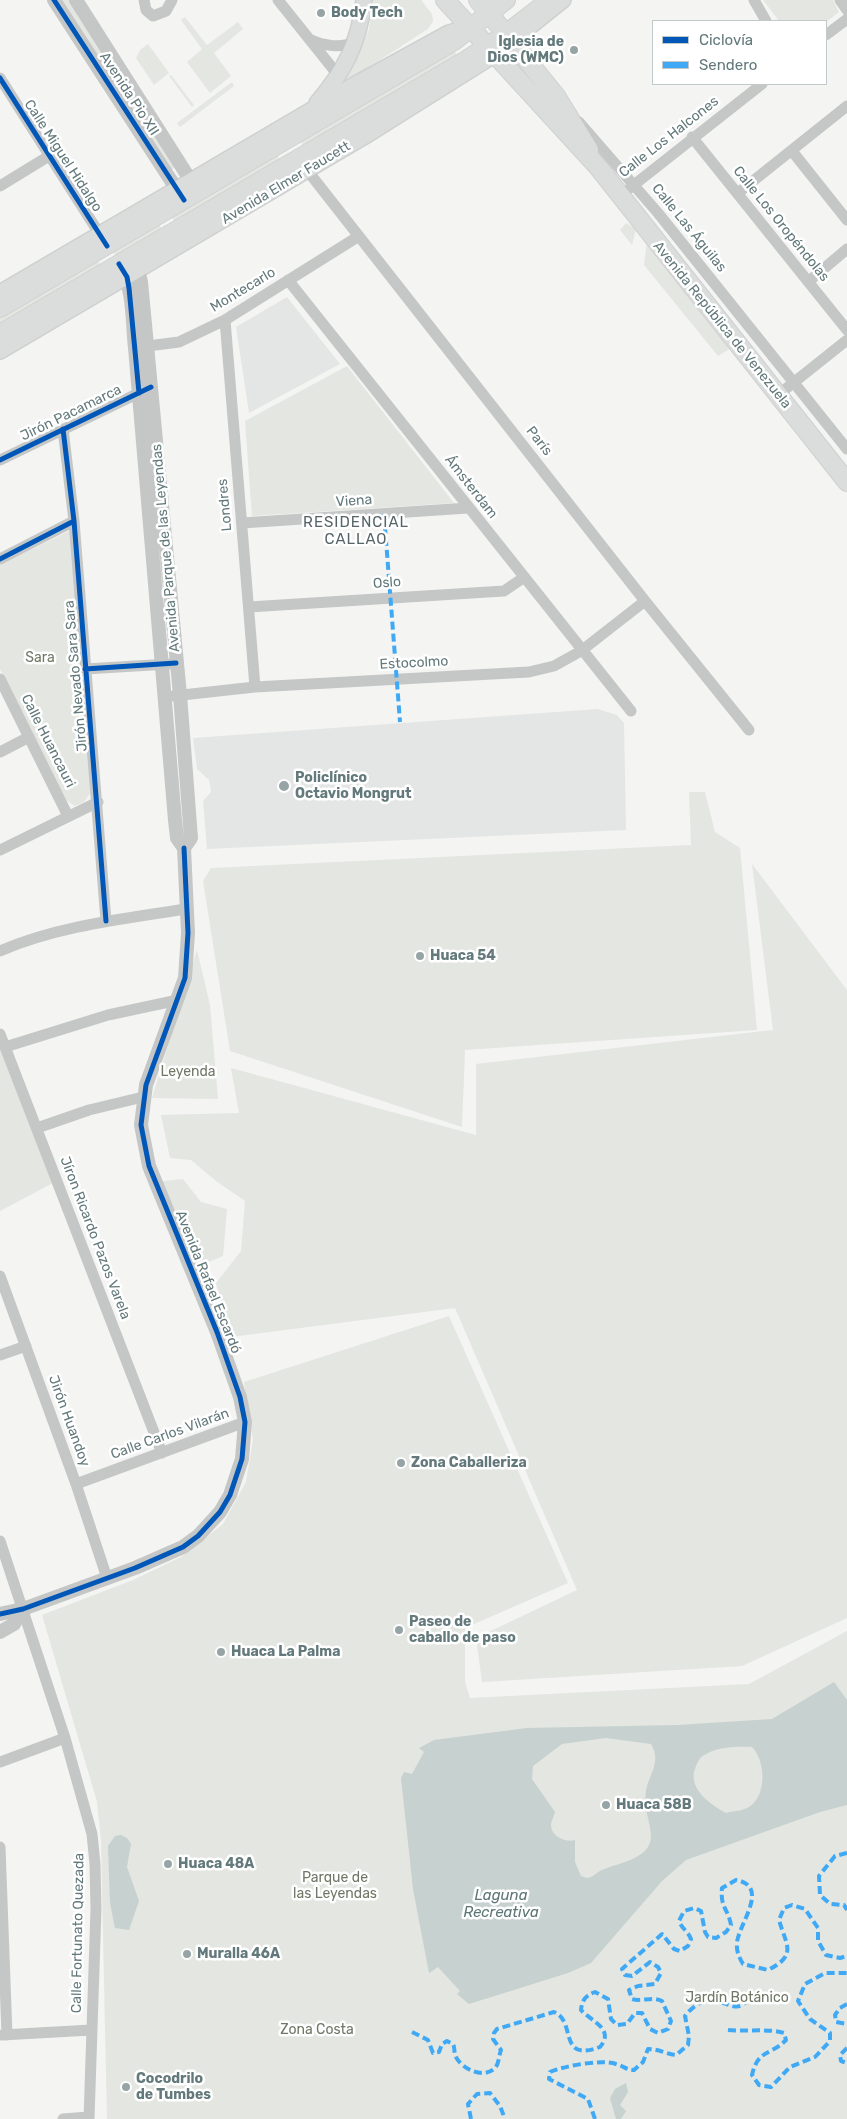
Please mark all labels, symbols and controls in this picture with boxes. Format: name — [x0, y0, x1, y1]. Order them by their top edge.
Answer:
place label: Body Tech — [331, 5, 403, 21]
marker: Body Tech — [315, 7, 327, 19]
legend — [652, 20, 827, 85]
text: Ciclovía — [699, 31, 753, 49]
place label: Iglesia de Dios (WMC) — [487, 34, 564, 66]
marker: Iglesia de Dios (WMC) — [568, 44, 580, 56]
street label: Avenida Pio XII — [96, 49, 162, 139]
text: Sendero — [699, 56, 757, 74]
street label: Calle Los Halcones — [616, 93, 722, 181]
street label: Calle Miguel Hidalgo — [20, 97, 106, 215]
street label: Avenida Elmer Faucett — [219, 138, 353, 228]
street label: Calle Los Oropéndolas — [729, 163, 833, 285]
street label: Calle Las Águilas — [648, 180, 730, 276]
street label: Avenida República de Venezuela — [649, 238, 795, 412]
street label: Montecarlo — [207, 264, 279, 316]
street label: Jirón Pacamarca — [18, 381, 124, 445]
street label: París — [522, 423, 556, 459]
street label: Avenida Parque de las Leyendas — [149, 443, 183, 653]
street label: Ámsterdam — [441, 452, 501, 522]
street label: Londres — [214, 478, 236, 532]
street label: Viena — [335, 491, 373, 511]
district label: RESIDENCIAL CALLAO — [302, 514, 410, 549]
street label: Oslo — [372, 574, 402, 592]
street label: Jirón Nevado Sara Sara — [61, 600, 91, 752]
park label: Sara — [25, 650, 55, 666]
street label: Estocolmo — [379, 653, 449, 673]
street label: Calle Huancauri — [17, 692, 79, 790]
place label: Policlínico Octavio Mongrut — [295, 770, 412, 802]
marker: Policlínico Octavio Mongrut — [277, 779, 291, 793]
place label: Huaca 54 — [430, 948, 496, 964]
marker: Huaca 54 — [414, 950, 426, 962]
park label: Leyenda — [160, 1064, 216, 1080]
street label: Jíron Ricardo Pazos Varela — [56, 1154, 134, 1322]
street label: Avenida Rafael Escardó — [172, 1208, 244, 1356]
street label: Jirón Huandoy — [45, 1373, 93, 1469]
street label: Calle Carlos Vilarán — [109, 1405, 231, 1463]
place label: Zona Caballeriza — [411, 1455, 527, 1471]
marker: Zona Caballeriza — [395, 1457, 407, 1469]
place label: Paseo de caballo de paso — [409, 1614, 516, 1646]
marker: Paseo de caballo de paso — [393, 1624, 405, 1636]
place label: Huaca La Palma — [231, 1644, 340, 1660]
marker: Huaca La Palma — [215, 1646, 227, 1658]
place label: Huaca 58B — [616, 1797, 692, 1813]
marker: Huaca 58B — [600, 1799, 612, 1811]
street label: Calle Fortunato Quezada — [68, 1853, 88, 2013]
place label: Huaca 48A — [178, 1856, 254, 1872]
marker: Huaca 48A — [162, 1858, 174, 1870]
park label: Parque de las Leyendas — [293, 1870, 377, 1902]
water label: Laguna Recreativa — [463, 1887, 539, 1922]
place label: Muralla 46A — [197, 1946, 280, 1962]
marker: Muralla 46A — [181, 1948, 193, 1960]
park label: Jardín Botánico — [685, 1990, 789, 2006]
park label: Zona Costa — [280, 2022, 354, 2038]
place label: Cocodrilo de Tumbes — [136, 2071, 211, 2104]
marker: Cocodrilo de Tumbes — [120, 2081, 132, 2093]

